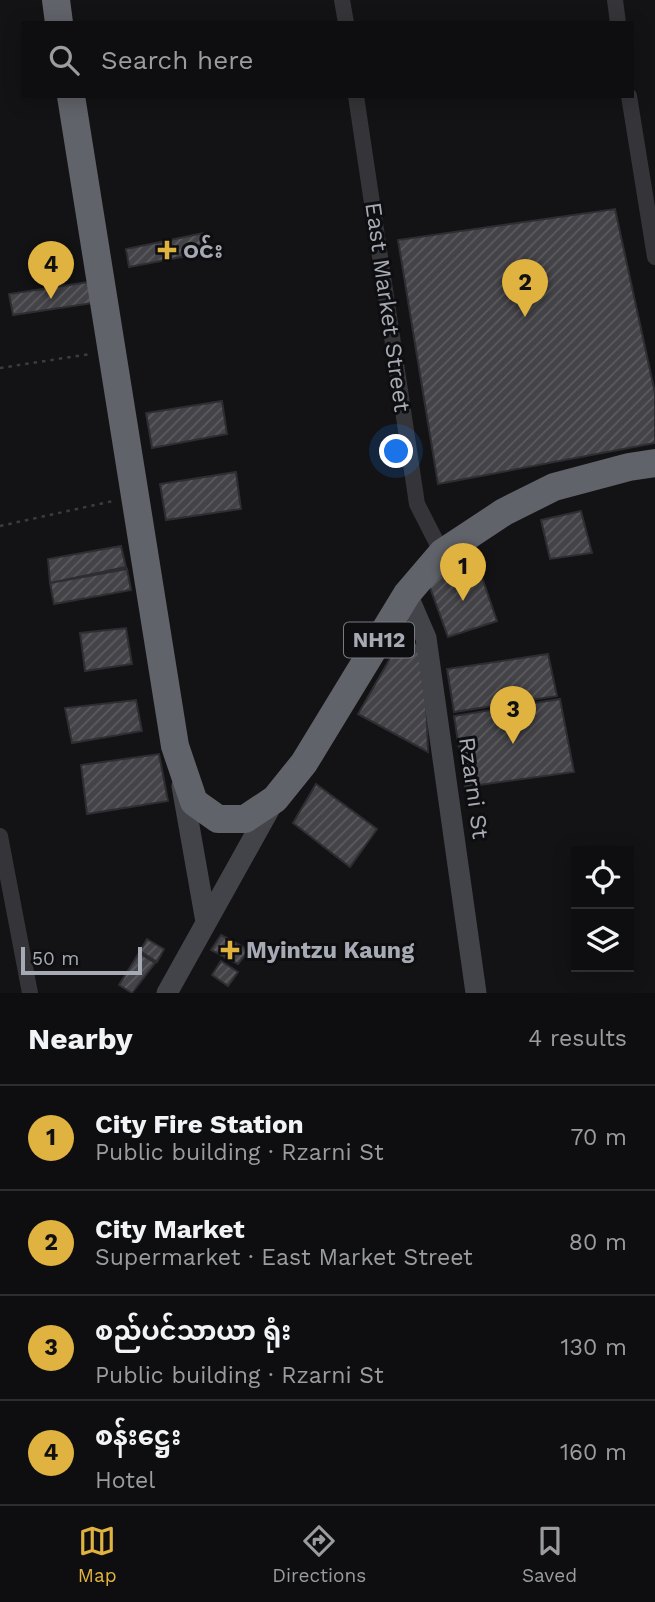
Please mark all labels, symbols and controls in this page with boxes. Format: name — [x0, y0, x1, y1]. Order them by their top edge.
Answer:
search box — [21, 21, 634, 98]
icon: search — [45, 41, 83, 79]
text: Search here — [101, 45, 253, 75]
street label: East Market Street — [359, 200, 416, 414]
place label: ဝင်း — [183, 234, 223, 264]
marker: ဝင်း — [157, 240, 177, 260]
pin: 4 — [28, 241, 74, 299]
pin: 2 — [502, 259, 548, 317]
your location — [379, 434, 413, 468]
pin: 1 — [440, 543, 486, 601]
road number: NH12 — [344, 622, 414, 658]
pin: 3 — [490, 686, 536, 744]
street label: Rzarni St — [453, 735, 494, 841]
map controls — [571, 846, 634, 972]
button: locate — [571, 846, 634, 909]
button: layers — [571, 909, 634, 972]
place label: Myintzu Kaung — [246, 937, 414, 964]
marker: Myintzu Kaung — [220, 940, 240, 960]
scale bar — [21, 944, 142, 976]
text: 50 m — [32, 947, 79, 970]
text: Nearby — [28, 1021, 133, 1056]
text: 4 results — [528, 1025, 627, 1052]
text: City Fire Station — [95, 1109, 304, 1139]
text: 1 — [46, 1124, 56, 1151]
text: 70 m — [570, 1124, 627, 1151]
text: Public building · Rzarni St — [95, 1139, 384, 1166]
text: City Market — [95, 1214, 245, 1244]
text: 2 — [44, 1229, 58, 1256]
text: 80 m — [569, 1229, 627, 1256]
text: Supermarket · East Market Street — [95, 1244, 473, 1271]
text: စည်ပင်သာယာ ရုံး — [95, 1316, 291, 1346]
text: 3 — [44, 1334, 58, 1361]
text: 130 m — [561, 1334, 627, 1361]
text: Public building · Rzarni St — [95, 1362, 384, 1389]
text: စန်းဋ္ဌေး — [95, 1421, 181, 1451]
text: 4 — [44, 1439, 58, 1466]
text: 160 m — [560, 1439, 627, 1466]
text: Hotel — [95, 1467, 155, 1494]
tab: Map — [78, 1522, 117, 1587]
tab: Directions — [272, 1522, 366, 1587]
tab: Saved — [522, 1522, 577, 1587]

